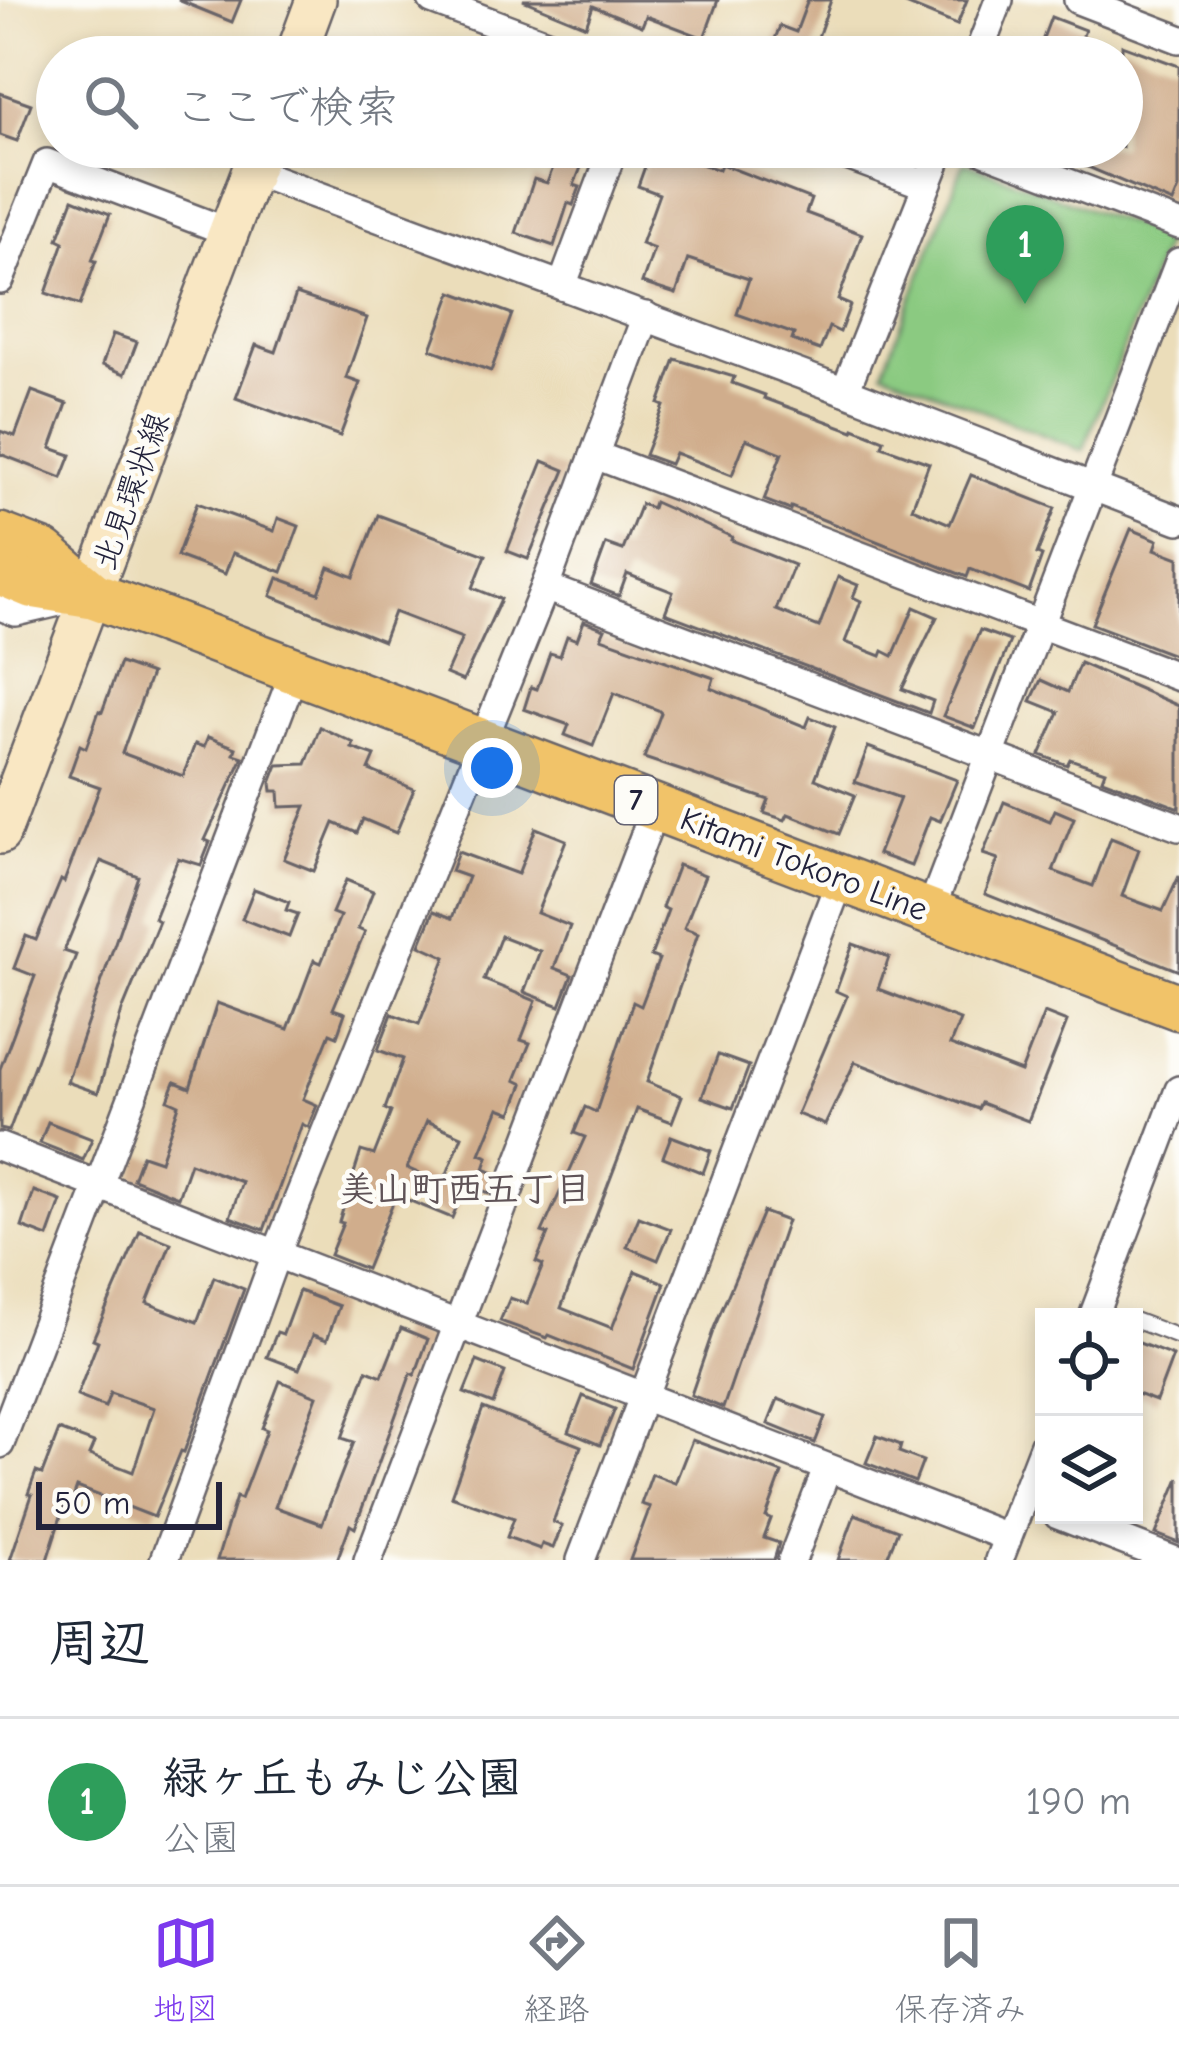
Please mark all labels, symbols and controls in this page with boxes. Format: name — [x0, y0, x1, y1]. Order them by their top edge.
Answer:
search box — [36, 36, 1143, 168]
icon: search — [78, 69, 144, 135]
text: ここで検索 — [174, 81, 399, 133]
pin: 1 — [986, 205, 1064, 304]
street label: 北見環状線 — [85, 407, 177, 575]
your location — [462, 738, 522, 798]
road number: 7 — [615, 776, 657, 824]
street label: Kitami Tokoro Line — [675, 799, 933, 929]
district label: 美山町西五丁目 — [339, 1169, 591, 1210]
map controls — [1035, 1308, 1143, 1524]
button: locate — [1035, 1308, 1143, 1416]
button: layers — [1035, 1416, 1143, 1524]
scale bar — [36, 1476, 222, 1529]
text: 50 m — [54, 1484, 130, 1522]
text: 周辺 — [48, 1614, 150, 1673]
text: 緑ヶ丘もみじ公園 — [162, 1752, 522, 1804]
text: 1 — [79, 1779, 95, 1824]
text: 190 m — [1026, 1779, 1131, 1824]
text: 公園 — [162, 1816, 240, 1861]
tab: 地図 — [153, 1910, 219, 2030]
tab: 経路 — [524, 1910, 590, 2030]
tab: 保存済み — [895, 1910, 1027, 2030]

